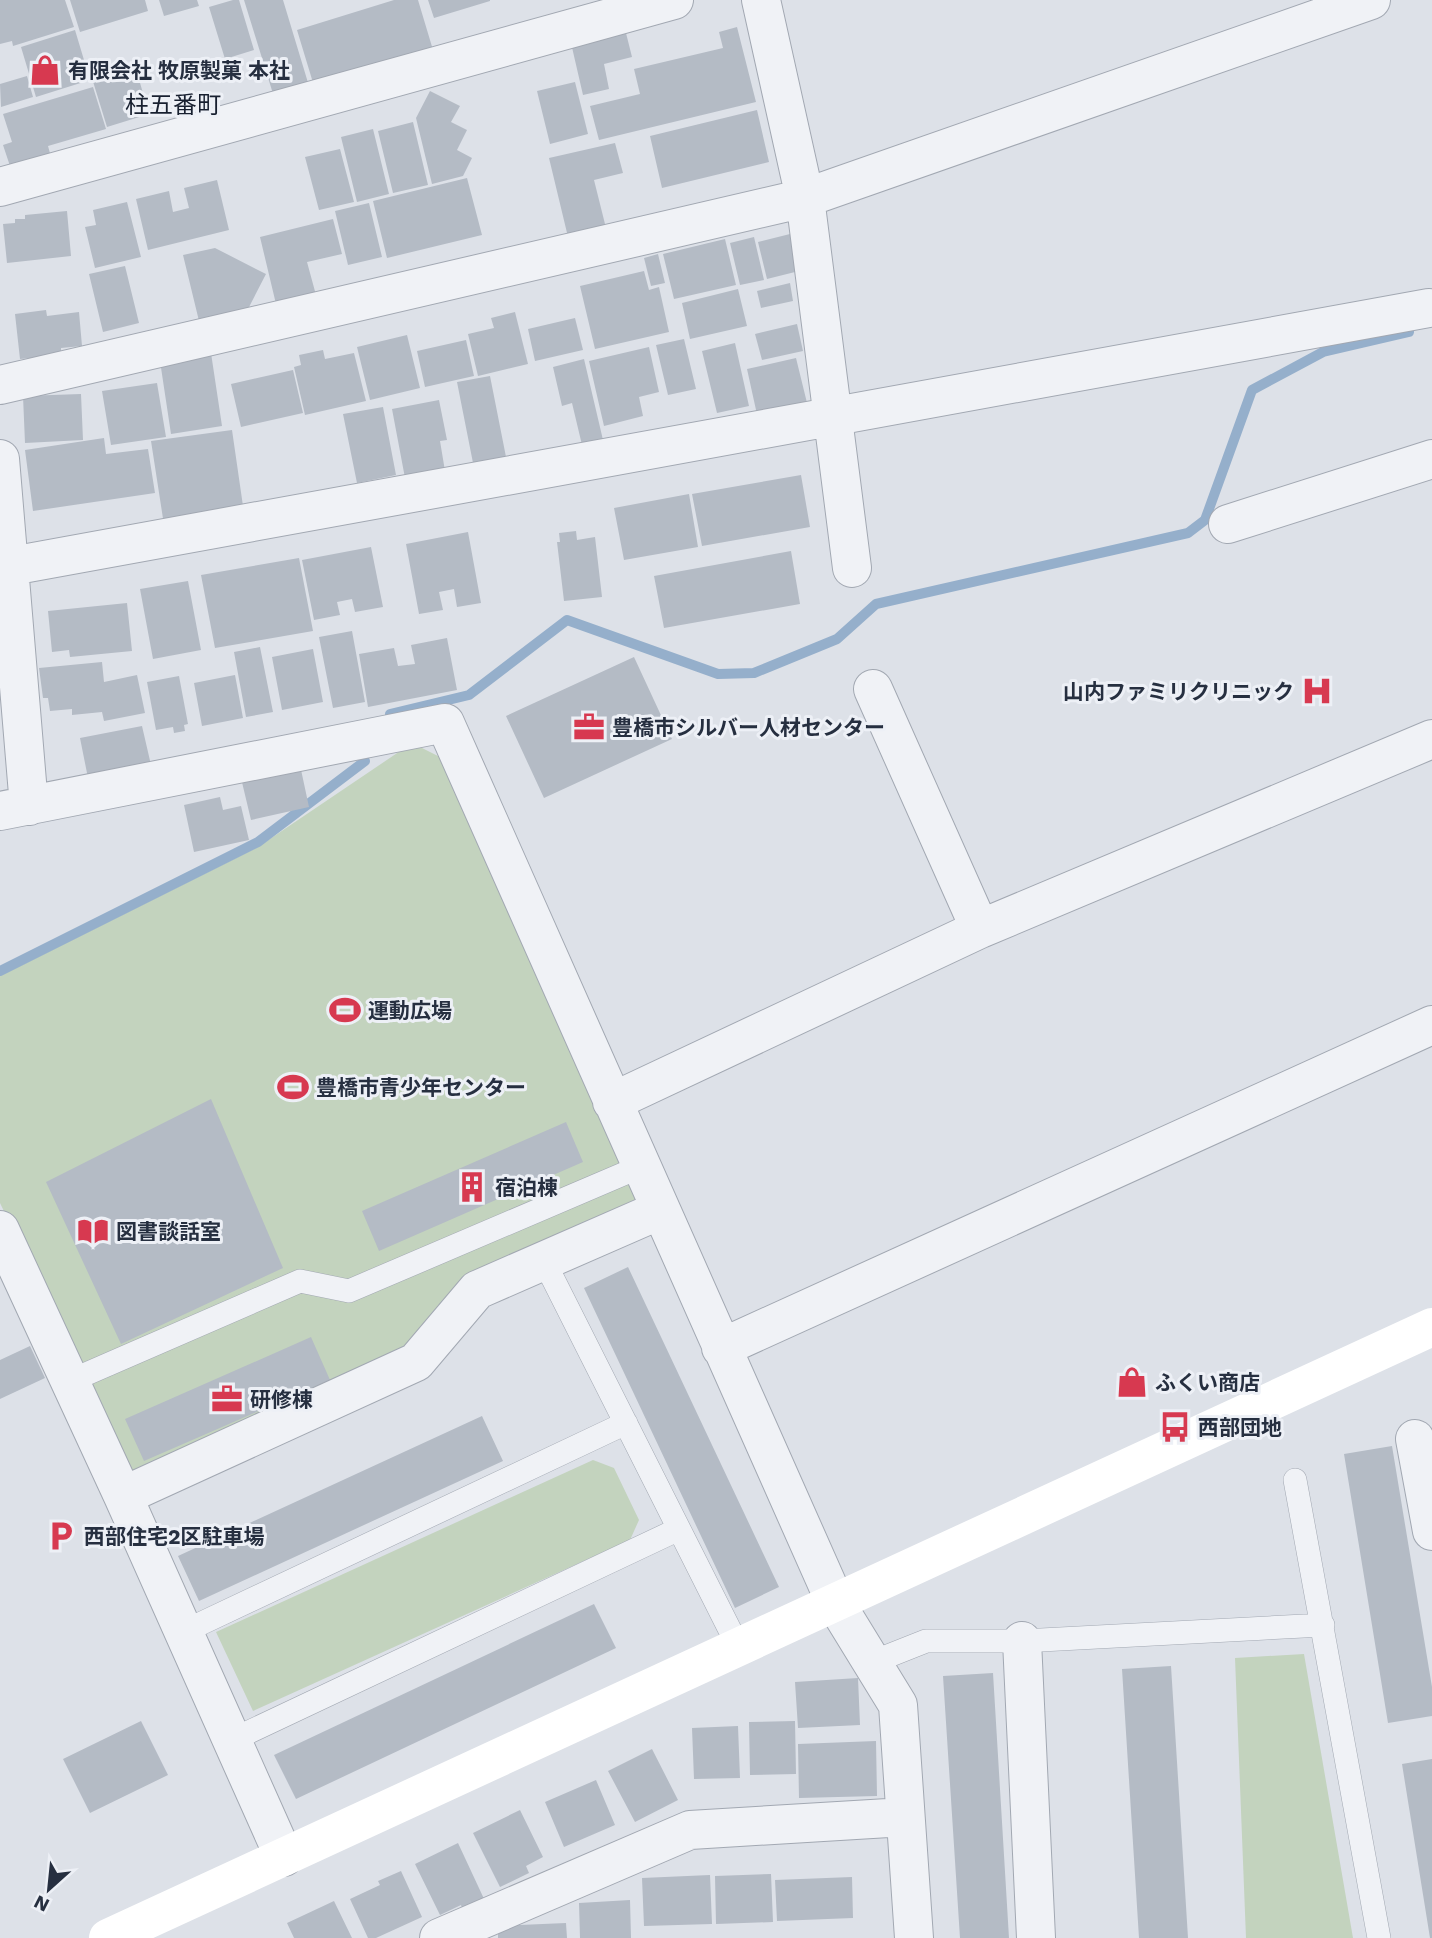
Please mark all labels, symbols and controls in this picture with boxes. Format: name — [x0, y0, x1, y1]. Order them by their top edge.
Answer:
shop icon: 有限会社 牧原製菓 本社 — [28, 53, 62, 87]
place label: 有限会社 牧原製菓 本社 — [68, 58, 290, 83]
district label: 柱五番町 — [125, 91, 221, 119]
hospital icon: 山内ファミリクリニック — [1300, 674, 1334, 708]
place label: 山内ファミリクリニック — [1063, 679, 1294, 704]
office icon: 豊橋市シルバー人材センター — [572, 710, 606, 744]
place label: 豊橋市シルバー人材センター — [612, 715, 885, 740]
sports icon: 運動広場 — [328, 993, 362, 1027]
place label: 運動広場 — [368, 998, 452, 1023]
sports icon: 豊橋市青少年センター — [276, 1070, 310, 1104]
place label: 豊橋市青少年センター — [316, 1075, 526, 1100]
building icon: 宿泊棟 — [455, 1170, 489, 1204]
place label: 宿泊棟 — [495, 1175, 558, 1200]
library icon: 図書談話室 — [76, 1214, 110, 1248]
place label: 図書談話室 — [116, 1219, 221, 1244]
shop icon: ふくい商店 — [1115, 1365, 1149, 1399]
place label: ふくい商店 — [1155, 1370, 1260, 1395]
office icon: 研修棟 — [210, 1382, 244, 1416]
place label: 研修棟 — [250, 1387, 313, 1412]
bus stop icon: 西部団地 — [1158, 1410, 1192, 1444]
place label: 西部団地 — [1198, 1415, 1282, 1440]
parking icon: 西部住宅2区駐車場 — [44, 1519, 78, 1553]
place label: 西部住宅2区駐車場 — [84, 1524, 265, 1549]
north arrow — [14, 1854, 84, 1924]
text: N — [30, 1890, 53, 1917]

